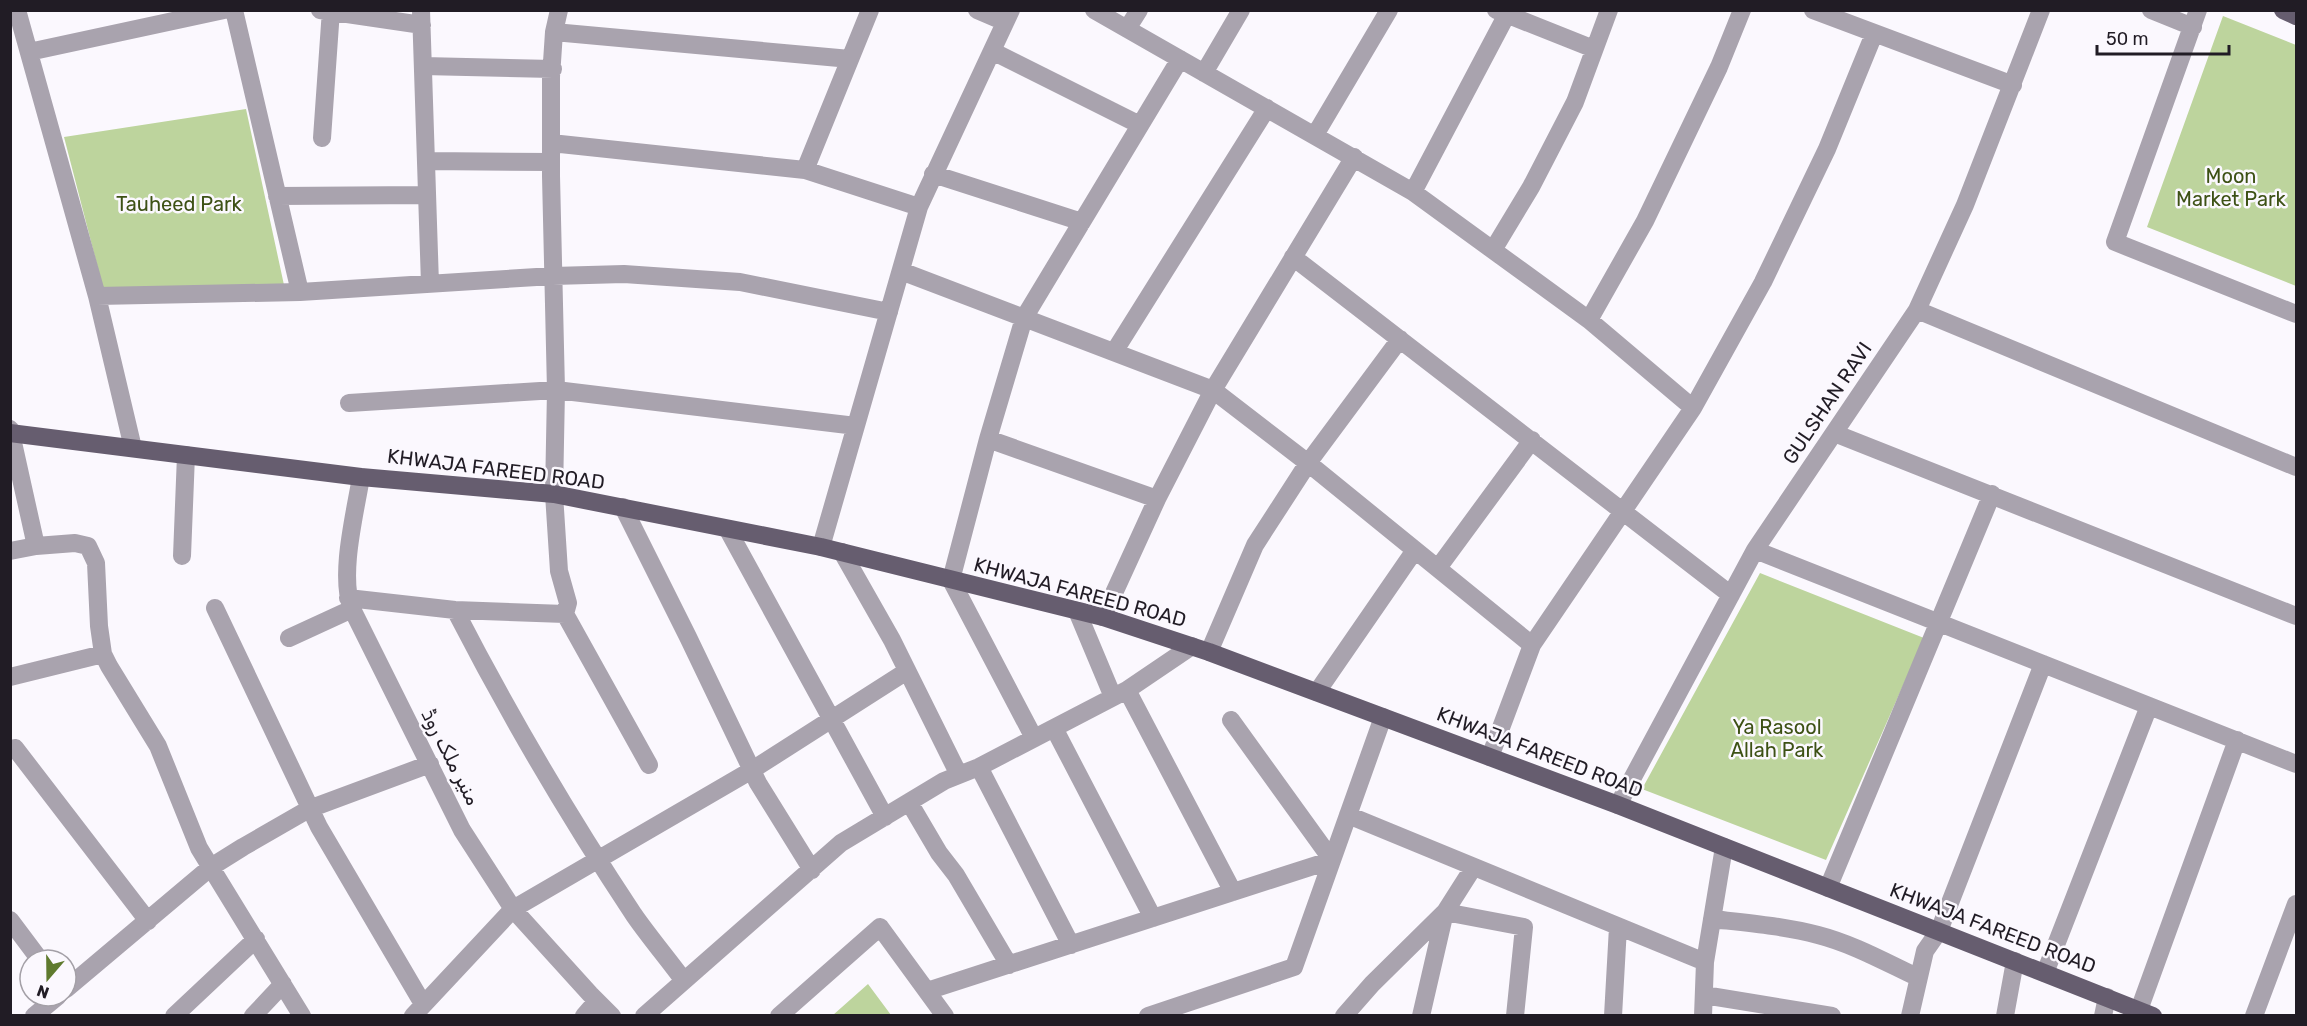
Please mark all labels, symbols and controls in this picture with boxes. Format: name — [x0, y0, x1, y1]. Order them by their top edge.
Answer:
scale bar — [2097, 18, 2229, 56]
text: 50 m — [2106, 28, 2149, 50]
park label: Moon Market Park — [2176, 164, 2287, 211]
park label: Tauheed Park — [116, 192, 243, 216]
street label: GULSHAN RAVI — [1777, 337, 1877, 469]
street label: KHWAJA FAREED ROAD — [386, 444, 606, 494]
street label: KHWAJA FAREED ROAD — [971, 552, 1189, 632]
street label: KHWAJA FAREED ROAD — [1433, 702, 1647, 802]
street label: منیر ملک روڈ — [417, 705, 485, 809]
park label: Ya Rasool Allah Park — [1731, 715, 1824, 762]
street label: KHWAJA FAREED ROAD — [1886, 878, 2100, 978]
north arrow — [18, 948, 78, 1008]
text: N — [34, 981, 52, 1003]

